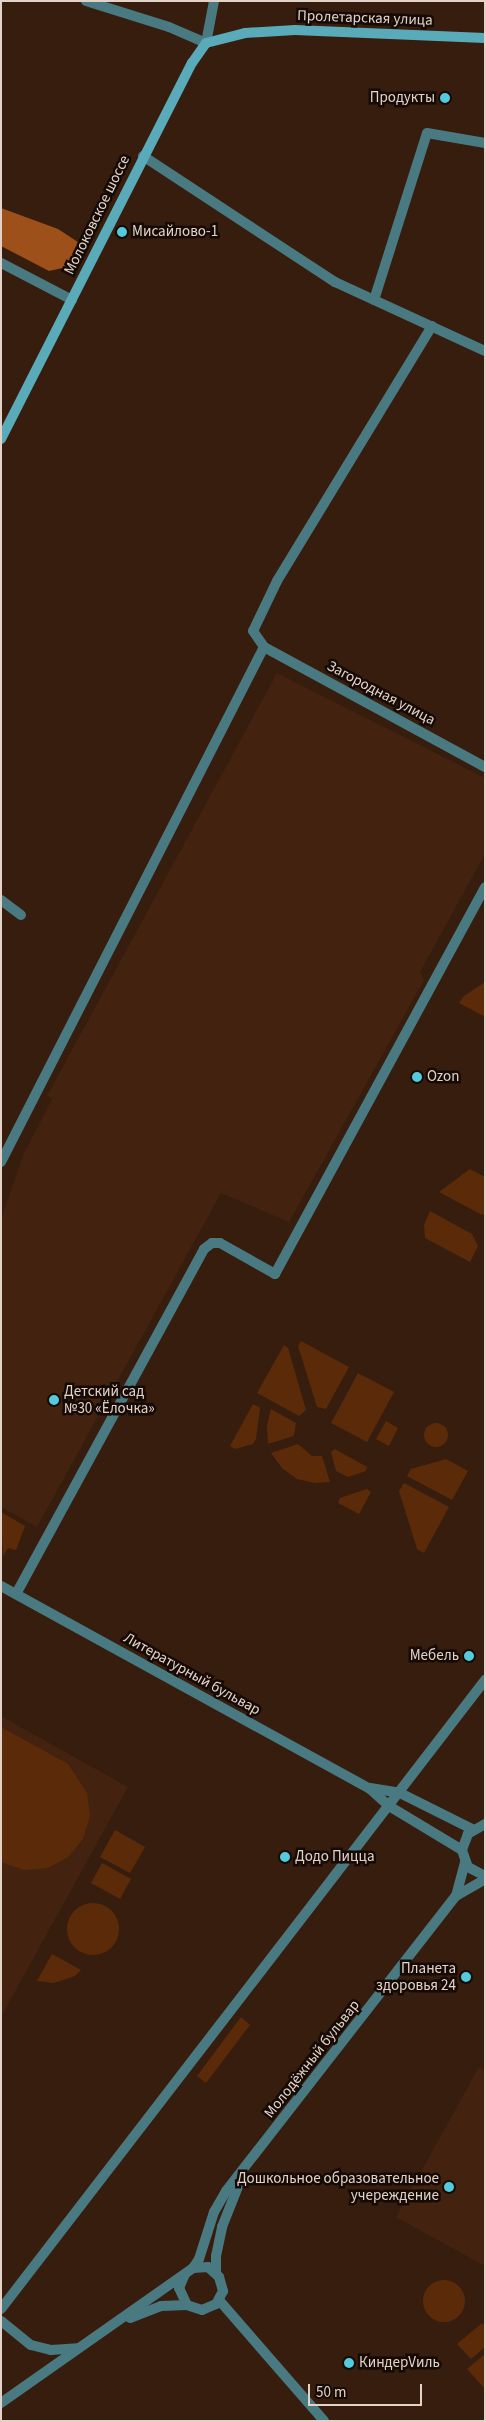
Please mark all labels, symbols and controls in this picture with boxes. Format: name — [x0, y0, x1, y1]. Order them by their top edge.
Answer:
street label: Пролетарская улица — [297, 7, 433, 29]
place label: Продукты — [370, 89, 435, 107]
marker: Продукты — [439, 92, 451, 104]
street label: Молоковское шоссе — [60, 152, 134, 278]
place label: Мисайлово-1 — [132, 223, 218, 241]
marker: Мисайлово-1 — [116, 226, 128, 238]
street label: Загородная улица — [324, 657, 438, 729]
place label: Ozon — [427, 1068, 459, 1086]
marker: Ozon — [411, 1071, 423, 1083]
place label: Детский сад №30 «Ёлочка» — [64, 1382, 155, 1417]
marker: Детский сад №30 «Ёлочка» — [48, 1394, 60, 1406]
street label: Литературный бульвар — [120, 1629, 264, 1719]
place label: Мебель — [410, 1647, 459, 1665]
marker: Мебель — [463, 1650, 475, 1662]
place label: Додо Пицца — [295, 1848, 374, 1866]
marker: Додо Пицца — [279, 1851, 291, 1863]
place label: Планета здоровья 24 — [376, 1959, 456, 1994]
marker: Планета здоровья 24 — [460, 1971, 472, 1983]
street label: Молодёжный бульвар — [260, 1996, 364, 2122]
place label: Дошкольное образовательное учереждение — [237, 2169, 439, 2204]
marker: Дошкольное образовательное учереждение — [443, 2181, 455, 2193]
place label: КиндерVиль — [359, 2354, 440, 2372]
marker: КиндерVиль — [343, 2357, 355, 2369]
scale bar — [311, 2374, 425, 2406]
text: 50 m — [316, 2382, 346, 2403]

